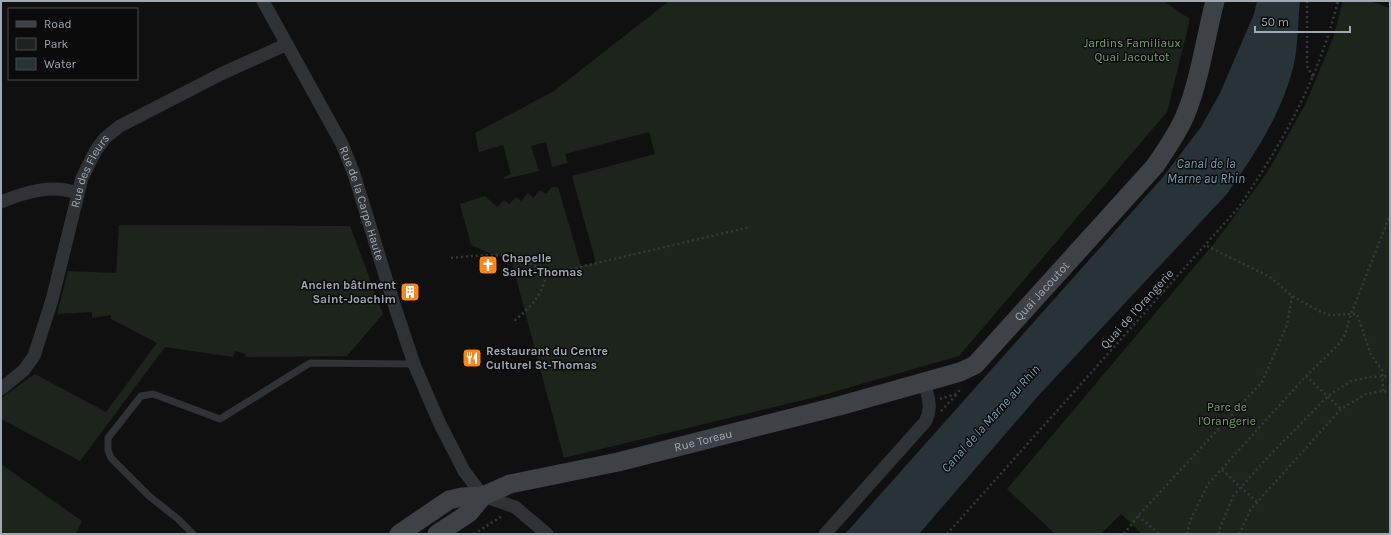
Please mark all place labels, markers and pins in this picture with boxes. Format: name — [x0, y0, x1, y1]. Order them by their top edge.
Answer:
place label: Chapelle Saint-Thomas — [502, 251, 583, 279]
church icon: Chapelle Saint-Thomas — [477, 254, 499, 276]
place label: Ancien bâtiment Saint-Joachim — [301, 278, 396, 306]
building icon: Ancien bâtiment Saint-Joachim — [399, 281, 421, 303]
place label: Restaurant du Centre Culturel St-Thomas — [486, 344, 608, 372]
restaurant icon: Restaurant du Centre Culturel St-Thomas — [461, 347, 483, 369]

